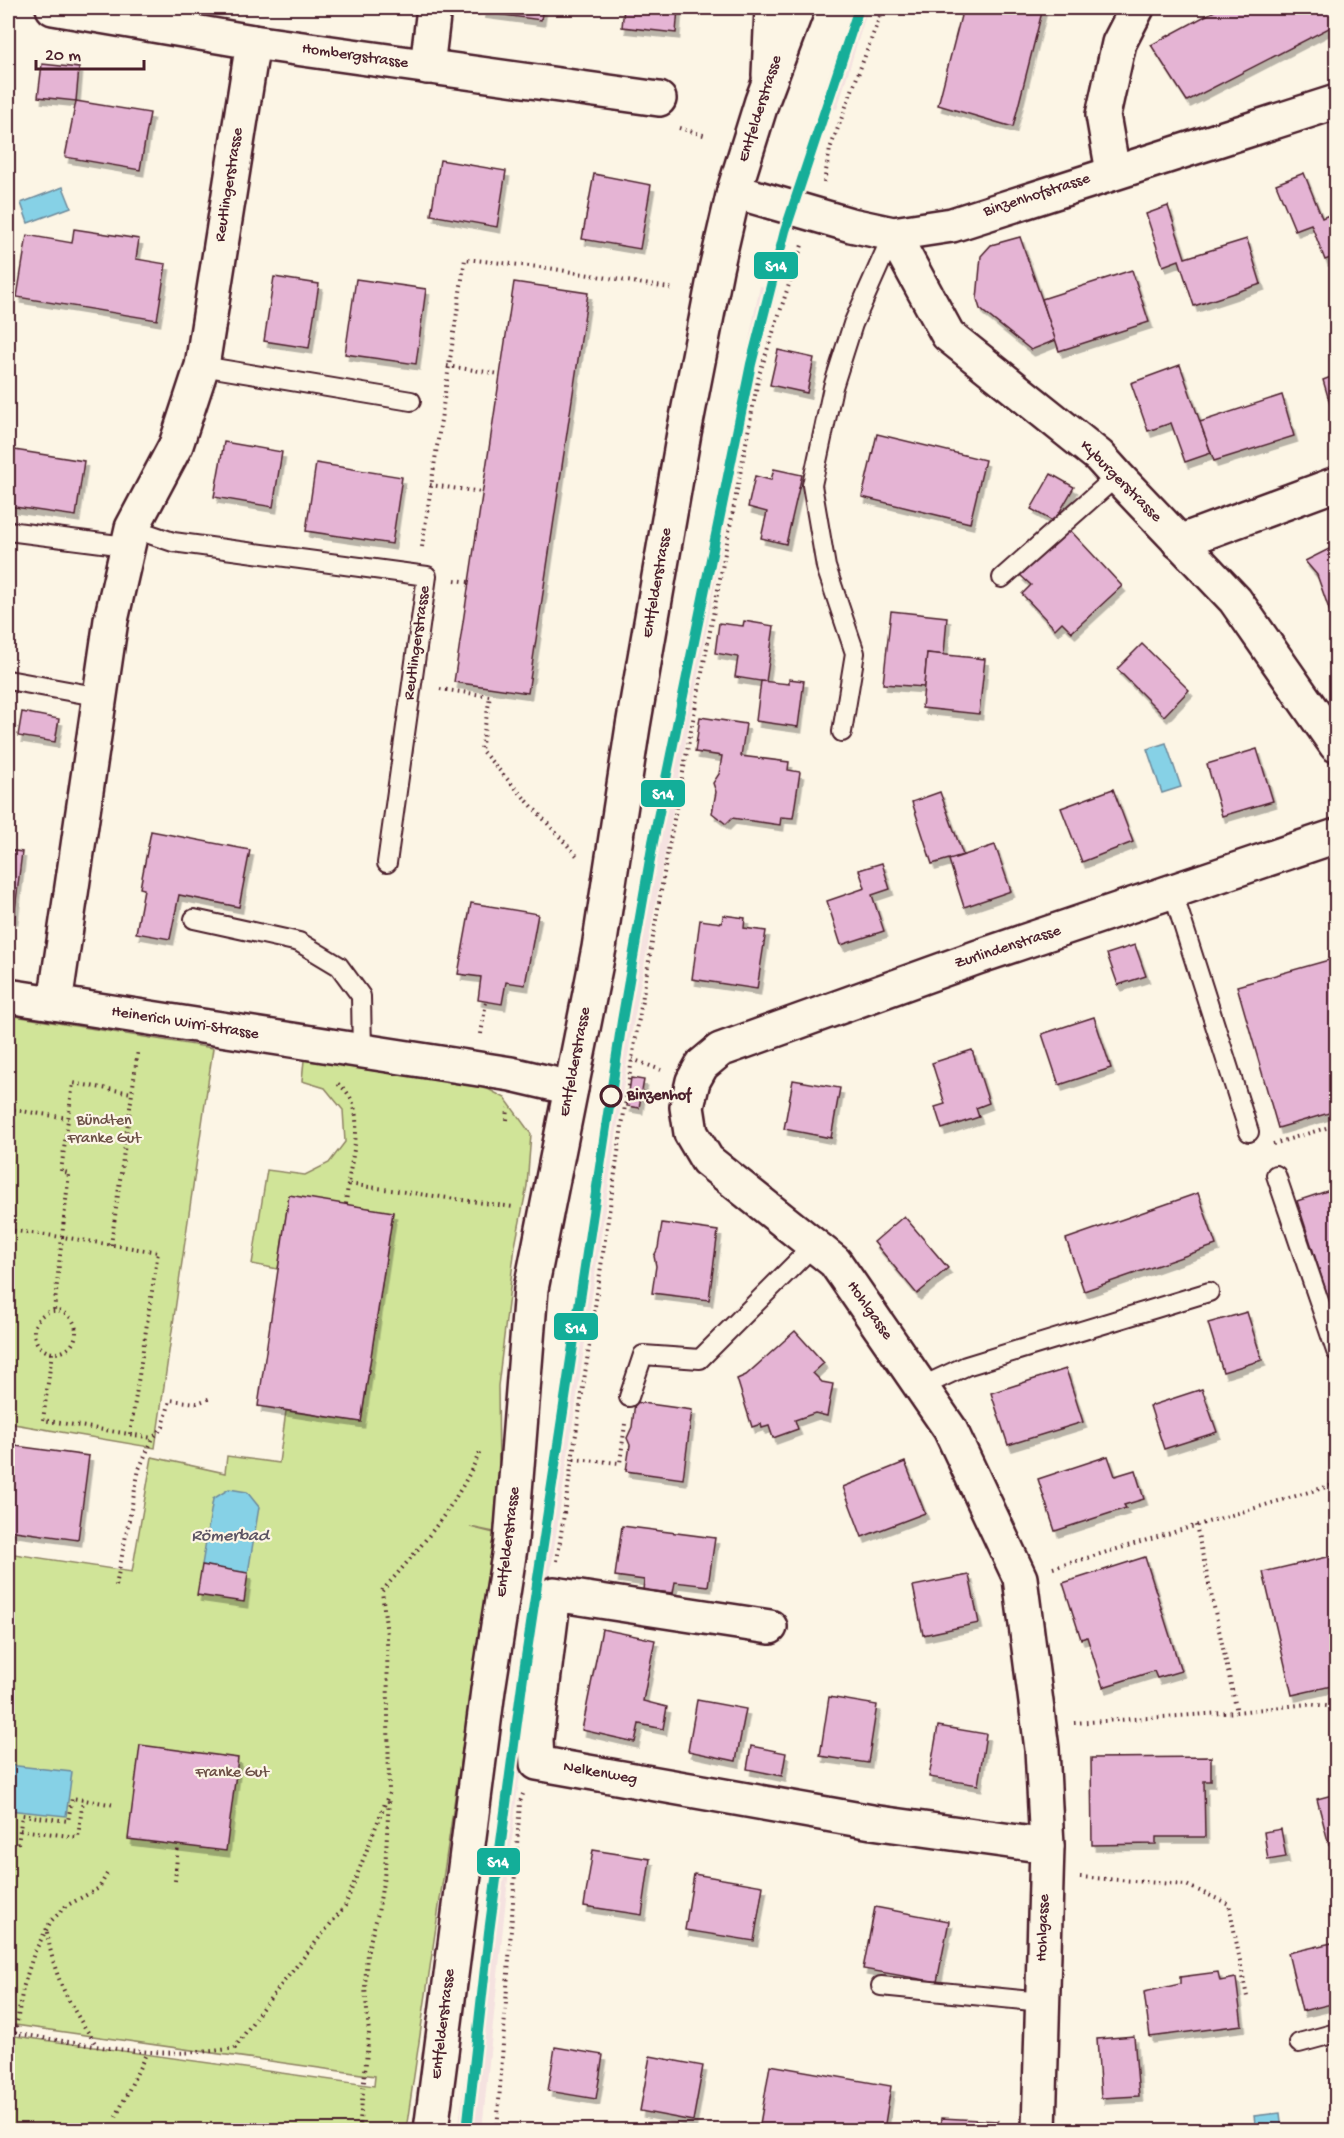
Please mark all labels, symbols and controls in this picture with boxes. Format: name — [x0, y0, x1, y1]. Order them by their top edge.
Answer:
scale bar — [36, 33, 144, 71]
street label: Hombergstrasse — [301, 40, 410, 74]
text: 20 m — [45, 46, 81, 67]
street label: Entfelderstrasse — [735, 53, 787, 165]
street label: Reutlingerstrasse — [212, 126, 249, 243]
street label: Binzenhofstrasse — [980, 170, 1093, 222]
line badge: S14 — [753, 251, 799, 280]
text: S14 — [765, 259, 787, 278]
street label: Kyburgerstrasse — [1075, 437, 1166, 528]
street label: Entfelderstrasse — [639, 526, 677, 639]
street label: Reutlingerstrasse — [401, 584, 436, 701]
line badge: S14 — [640, 779, 686, 808]
text: S14 — [652, 787, 674, 806]
street label: Zurlindenstrasse — [953, 922, 1064, 974]
street label: Heinerich Wirri-Strasse — [110, 1003, 261, 1045]
street label: Entfelderstrasse — [556, 1005, 596, 1118]
marker: Binzenhof — [600, 1085, 622, 1107]
place label: Binzenhof — [626, 1086, 693, 1106]
park label: Bündten Franke Gut — [66, 1112, 142, 1149]
street label: Hohlgasse — [842, 1278, 897, 1345]
line badge: S14 — [553, 1312, 599, 1341]
text: S14 — [565, 1321, 587, 1340]
street label: Entfelderstrasse — [493, 1485, 525, 1598]
water label: Römerbad — [191, 1526, 271, 1547]
street label: Nelkenweg — [561, 1758, 639, 1790]
park label: Franke Gut — [194, 1764, 270, 1783]
line badge: S14 — [476, 1847, 521, 1876]
text: S14 — [487, 1855, 509, 1874]
street label: Hohlgasse — [1033, 1893, 1055, 1962]
street label: Entfelderstrasse — [428, 1967, 460, 2080]

